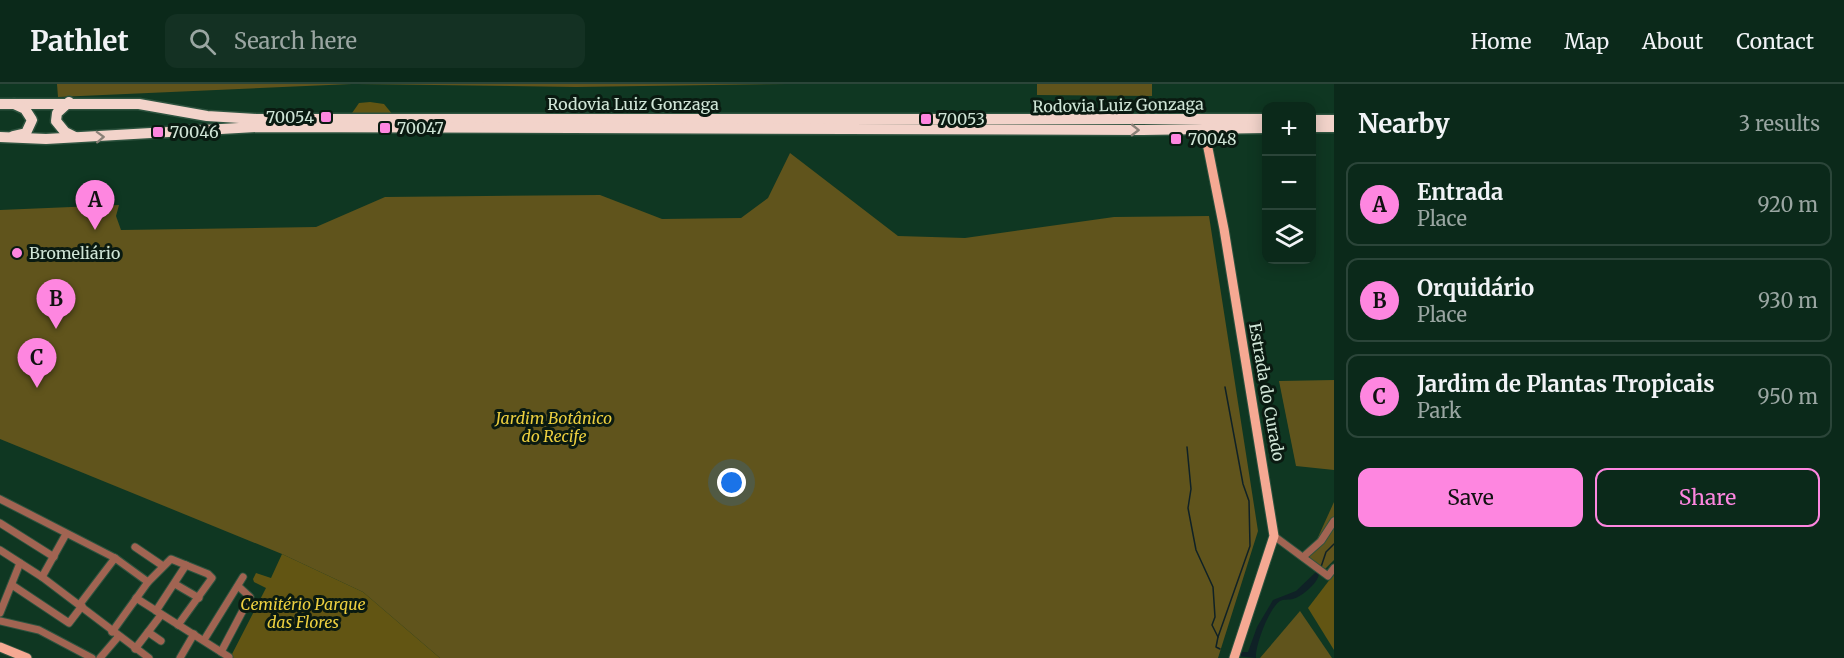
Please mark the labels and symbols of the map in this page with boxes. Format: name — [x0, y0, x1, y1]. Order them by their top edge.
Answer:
street label: Rodovia Luiz Gonzaga — [1032, 93, 1204, 116]
street label: Rodovia Luiz Gonzaga — [547, 94, 719, 114]
place label: 70054 — [266, 107, 314, 127]
place label: 70053 — [938, 109, 985, 129]
marker: 70054 — [319, 110, 333, 124]
marker: 70053 — [919, 112, 933, 126]
place label: 70047 — [397, 118, 444, 138]
marker: 70047 — [378, 121, 392, 135]
place label: 70046 — [170, 122, 219, 142]
one-way arrow — [1130, 124, 1139, 136]
marker: 70046 — [151, 125, 165, 139]
place label: 70048 — [1188, 129, 1237, 149]
one-way arrow — [96, 131, 105, 143]
marker: 70048 — [1169, 132, 1183, 146]
pin: A — [76, 180, 115, 230]
place label: Bromeliário — [29, 243, 120, 263]
marker: Bromeliário — [10, 246, 24, 260]
pin: B — [36, 280, 76, 329]
street label: Estrada do Curado — [1245, 321, 1289, 463]
pin: C — [18, 338, 57, 388]
park label: Jardim Botânico do Recife — [494, 408, 612, 446]
your location — [717, 468, 746, 497]
park label: Cemitério Parque das Flores — [240, 594, 366, 632]

